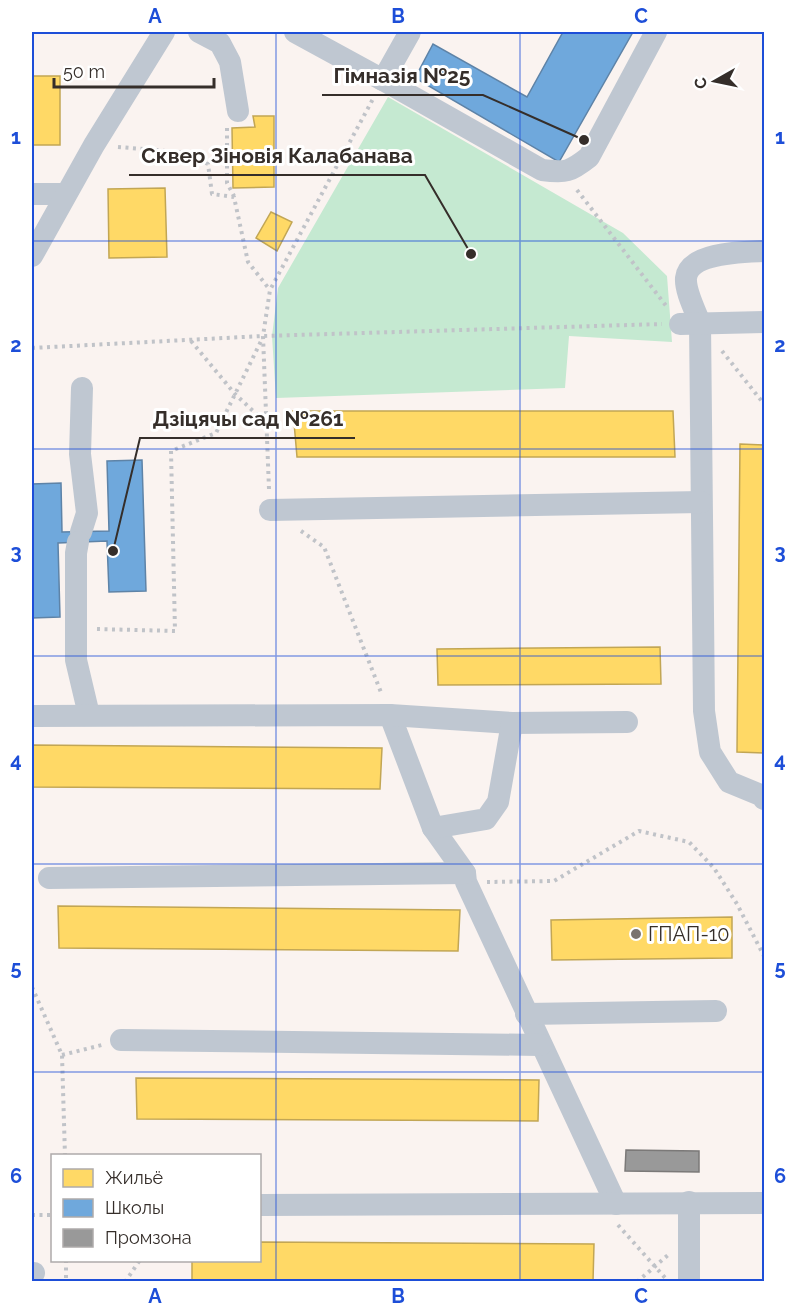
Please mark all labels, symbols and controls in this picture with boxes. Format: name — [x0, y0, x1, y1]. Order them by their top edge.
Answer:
text: A — [148, 4, 162, 28]
text: B — [391, 4, 405, 28]
text: C — [634, 4, 648, 28]
scale bar — [54, 51, 214, 89]
north arrow — [685, 51, 745, 111]
callout: Гімназія №25 — [322, 56, 483, 95]
text: 50 m — [63, 61, 105, 82]
text: Гімназія №25 — [333, 63, 471, 88]
text: С — [690, 76, 711, 90]
text: 1 — [11, 125, 21, 149]
text: 1 — [775, 125, 785, 149]
callout: Сквер Зіновія Калабанава — [129, 136, 425, 175]
text: Сквер Зіновія Калабанава — [141, 143, 413, 168]
text: 2 — [10, 333, 22, 357]
text: 2 — [774, 333, 786, 357]
callout: Дзіцячы сад №261 — [140, 399, 355, 438]
text: Дзіцячы сад №261 — [153, 406, 343, 431]
text: 3 — [10, 540, 22, 564]
text: 3 — [774, 540, 786, 564]
text: 4 — [10, 748, 22, 772]
text: 4 — [774, 748, 786, 772]
place label: ГПАП-10 — [648, 922, 730, 946]
marker: ГПАП-10 — [629, 927, 643, 941]
text: 5 — [10, 956, 22, 980]
text: 5 — [774, 956, 786, 980]
legend — [51, 1154, 261, 1262]
text: 6 — [10, 1164, 22, 1188]
text: 6 — [774, 1164, 786, 1188]
text: Жильё — [105, 1167, 163, 1188]
text: Школы — [105, 1197, 164, 1218]
text: Промзона — [105, 1227, 192, 1248]
text: A — [148, 1284, 162, 1308]
text: B — [391, 1284, 405, 1308]
text: C — [634, 1284, 648, 1308]

